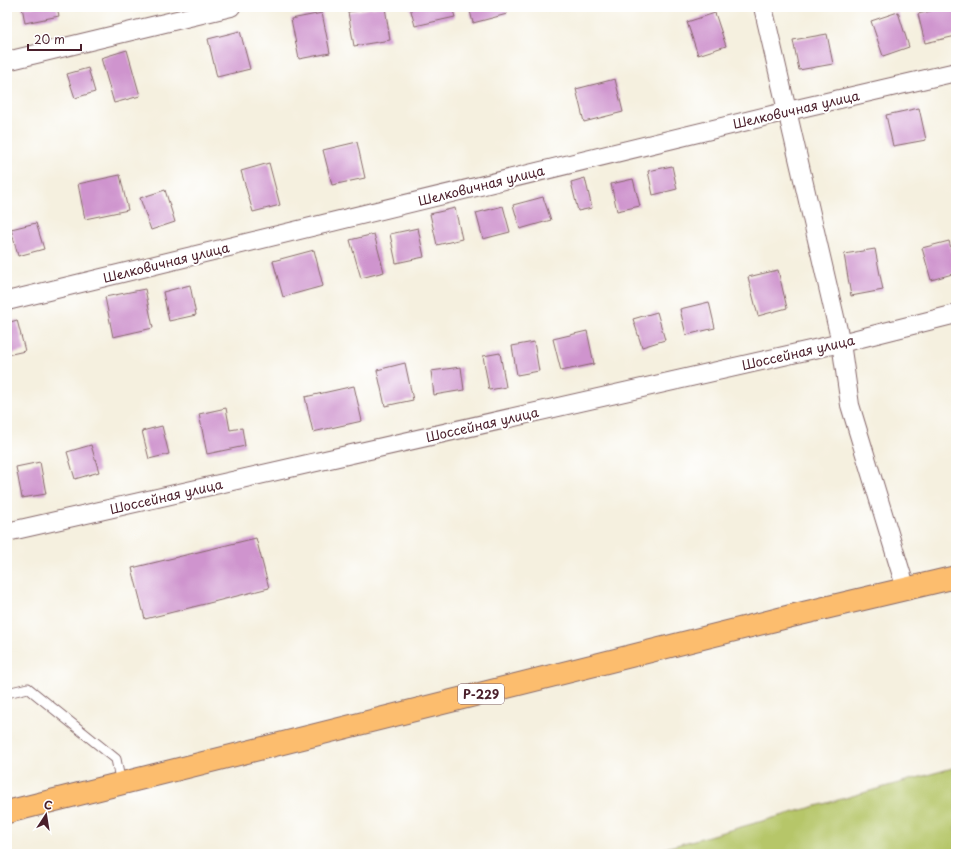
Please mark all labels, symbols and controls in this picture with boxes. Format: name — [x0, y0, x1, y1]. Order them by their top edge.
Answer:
scale bar — [28, 26, 81, 52]
text: 20 m — [34, 30, 65, 48]
street label: Шелковичная улица — [731, 85, 862, 133]
street label: Шелковичная улица — [416, 160, 547, 210]
street label: Шелковичная улица — [101, 237, 232, 287]
street label: Шоссейная улица — [740, 330, 857, 374]
street label: Шоссейная улица — [424, 402, 541, 446]
street label: Шоссейная улица — [108, 474, 225, 518]
road number: Р-229 — [458, 684, 504, 704]
north arrow — [26, 795, 66, 835]
text: С — [42, 796, 54, 814]

